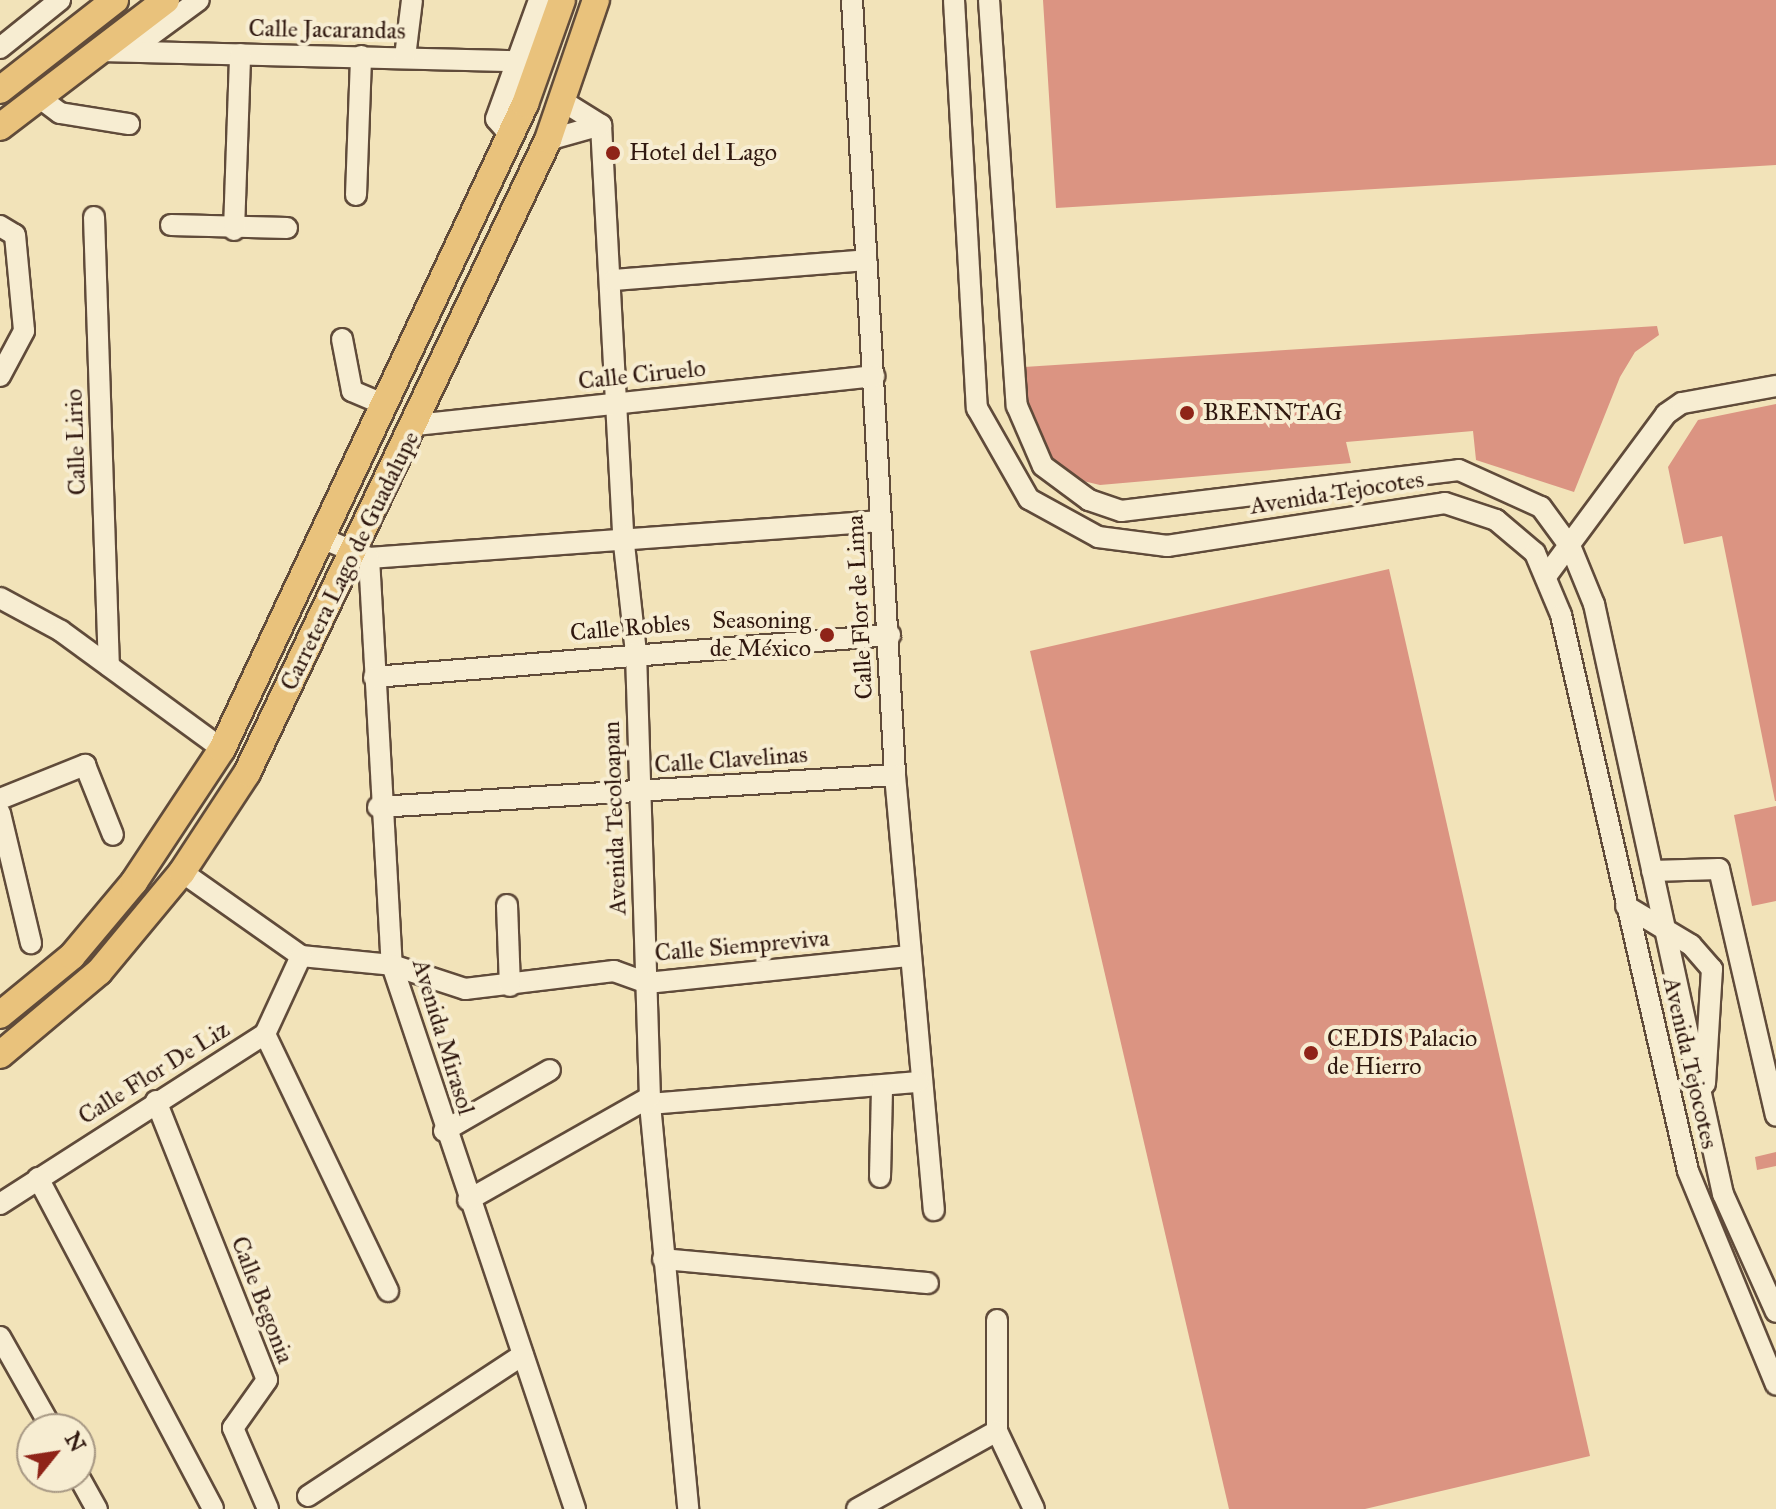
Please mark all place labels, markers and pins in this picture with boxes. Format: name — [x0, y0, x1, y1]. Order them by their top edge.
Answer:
place label: Hotel del Lago — [629, 139, 777, 167]
marker: Hotel del Lago — [604, 144, 622, 162]
place label: BRENNTAG — [1203, 399, 1343, 427]
marker: BRENNTAG — [1178, 404, 1196, 422]
place label: Seasoning de México — [710, 607, 811, 663]
marker: Seasoning de México — [818, 626, 836, 644]
place label: CEDIS Palacio de Hierro — [1327, 1025, 1477, 1081]
marker: CEDIS Palacio de Hierro — [1302, 1044, 1320, 1062]

